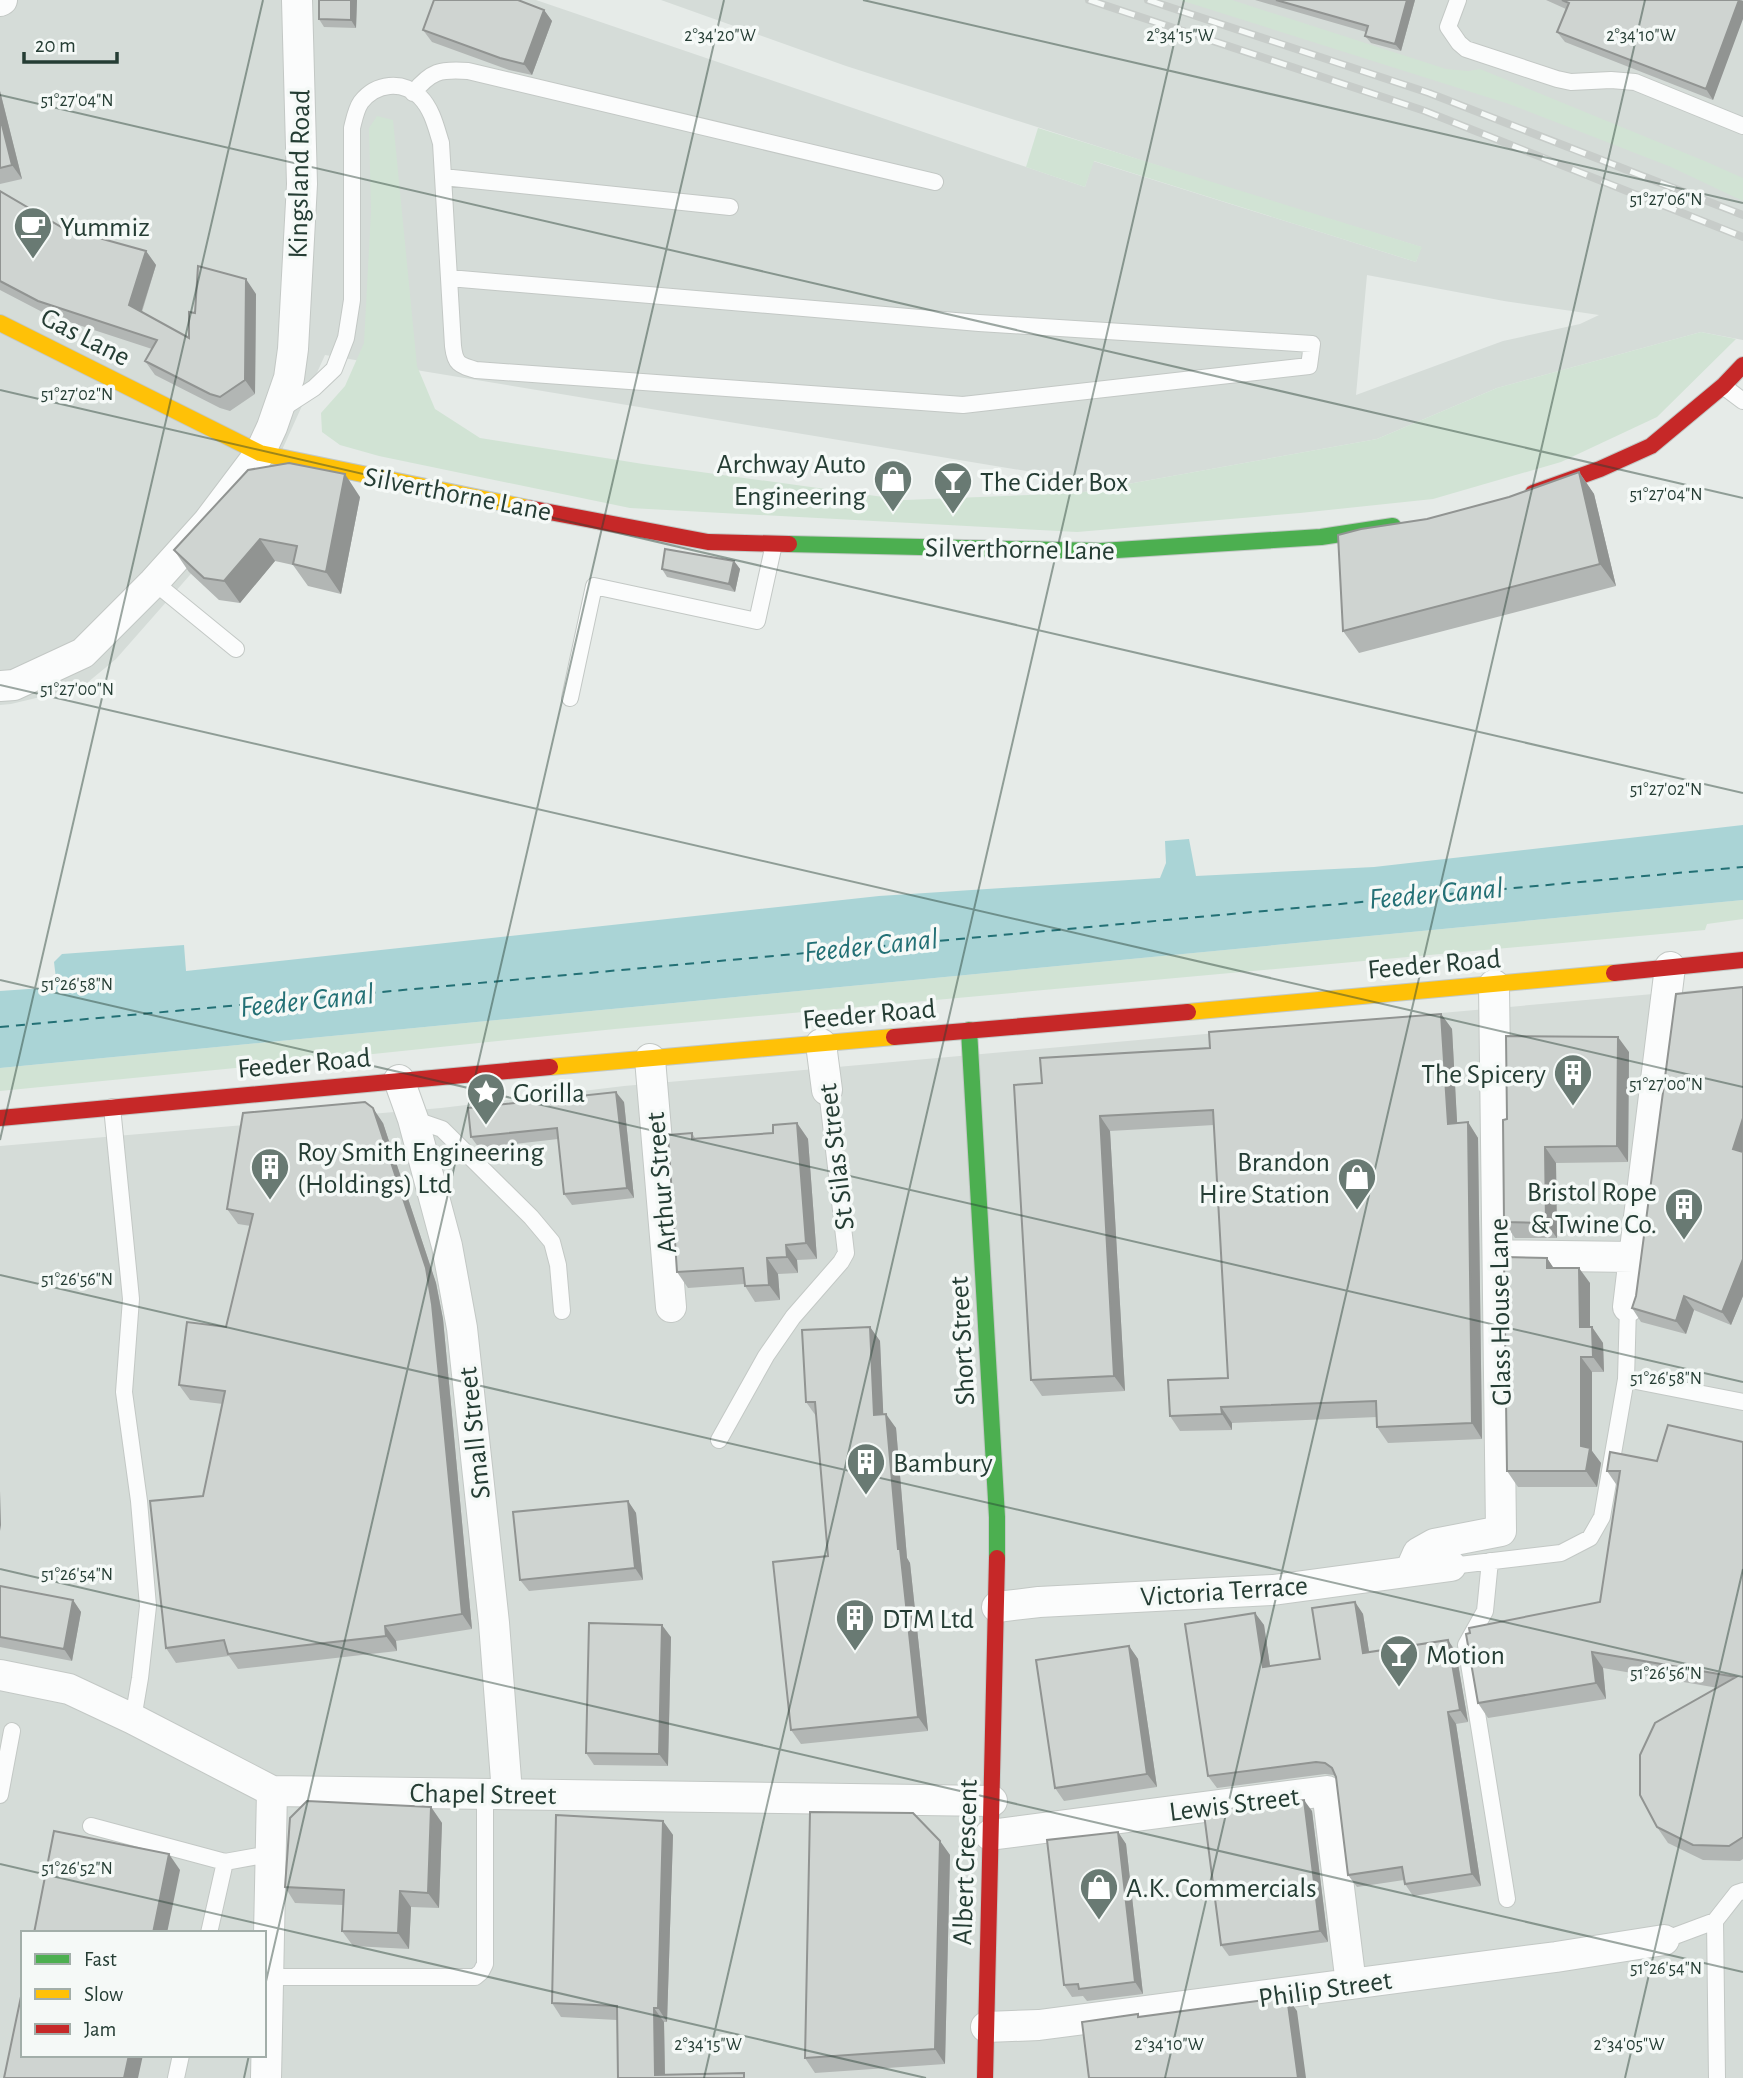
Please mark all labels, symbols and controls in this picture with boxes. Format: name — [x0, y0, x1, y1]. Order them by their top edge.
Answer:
scale bar — [24, 21, 117, 65]
text: 2°34'20"W — [684, 27, 756, 45]
text: 2°34'15"W — [1146, 27, 1214, 45]
text: 2°34'10"W — [1606, 27, 1676, 45]
text: 20 m — [35, 35, 76, 56]
street label: Kingsland Road — [285, 89, 315, 259]
text: 51°27'04"N — [40, 92, 114, 110]
text: 51°27'06"N — [1630, 191, 1702, 209]
cafe icon: Yummiz — [12, 205, 54, 260]
place label: Yummiz — [60, 214, 150, 242]
street label: Gas Lane — [36, 303, 134, 372]
text: 51°27'02"N — [41, 386, 113, 404]
place label: Archway Auto Engineering — [717, 451, 866, 511]
shop icon: Archway Auto Engineering — [872, 458, 914, 513]
bar icon: The Cider Box — [932, 460, 974, 515]
street label: Silverthorne Lane — [362, 463, 554, 527]
place label: The Cider Box — [980, 469, 1128, 497]
text: 51°27'04"N — [1629, 486, 1703, 504]
street label: Silverthorne Lane — [925, 534, 1115, 566]
text: 51°27'00"N — [40, 681, 114, 699]
text: 51°27'02"N — [1630, 781, 1702, 799]
water label: Feeder Canal — [1368, 873, 1505, 915]
water label: Feeder Canal — [802, 924, 940, 968]
street label: Feeder Road — [1366, 945, 1502, 985]
text: 51°26'58"N — [41, 976, 113, 994]
water label: Feeder Canal — [238, 979, 376, 1023]
street label: Feeder Road — [801, 995, 937, 1035]
street label: Feeder Road — [236, 1044, 372, 1084]
building icon: The Spicery — [1552, 1052, 1594, 1107]
place label: The Spicery — [1421, 1061, 1546, 1089]
place icon: Gorilla — [465, 1071, 507, 1126]
text: 51°27'00"N — [1629, 1076, 1703, 1094]
place label: Gorilla — [513, 1080, 585, 1108]
street label: St Silas Street — [814, 1082, 860, 1232]
street label: Arthur Street — [642, 1111, 682, 1255]
place label: Roy Smith Engineering (Holdings) Ltd — [297, 1139, 544, 1199]
building icon: Roy Smith Engineering (Holdings) Ltd — [249, 1146, 291, 1201]
place label: Brandon Hire Station — [1199, 1149, 1330, 1209]
shop icon: Brandon Hire Station — [1336, 1156, 1378, 1211]
place label: Bristol Rope & Twine Co. — [1527, 1179, 1657, 1239]
building icon: Bristol Rope & Twine Co. — [1663, 1186, 1705, 1241]
street label: Glass House Lane — [1485, 1218, 1517, 1406]
text: 51°26'56"N — [41, 1271, 113, 1289]
street label: Short Street — [946, 1275, 980, 1406]
street label: Small Street — [454, 1365, 496, 1500]
text: 51°26'58"N — [1630, 1370, 1702, 1388]
building icon: Bambury — [845, 1441, 887, 1496]
place label: Bambury — [893, 1450, 993, 1478]
text: 51°26'54"N — [41, 1566, 113, 1584]
street label: Victoria Terrace — [1139, 1572, 1309, 1612]
building icon: DTM Ltd — [834, 1597, 876, 1652]
place label: DTM Ltd — [882, 1606, 974, 1634]
bar icon: Motion — [1378, 1633, 1420, 1688]
place label: Motion — [1426, 1642, 1505, 1670]
text: 51°26'56"N — [1630, 1665, 1702, 1683]
street label: Albert Crescent — [949, 1778, 983, 1946]
street label: Chapel Street — [409, 1780, 557, 1810]
street label: Lewis Street — [1168, 1783, 1301, 1827]
text: 51°26'52"N — [41, 1860, 113, 1878]
shop icon: A.K. Commercials — [1078, 1866, 1120, 1921]
place label: A.K. Commercials — [1126, 1875, 1317, 1903]
legend — [21, 1931, 266, 2057]
text: Fast — [84, 1949, 117, 1970]
text: 51°26'54"N — [1630, 1960, 1702, 1978]
street label: Philip Street — [1257, 1967, 1394, 2013]
text: Slow — [84, 1984, 123, 2005]
text: Jam — [84, 2019, 116, 2040]
text: 2°34'15"W — [674, 2036, 742, 2054]
text: 2°34'10"W — [1134, 2036, 1204, 2054]
text: 2°34'05"W — [1594, 2036, 1664, 2054]

